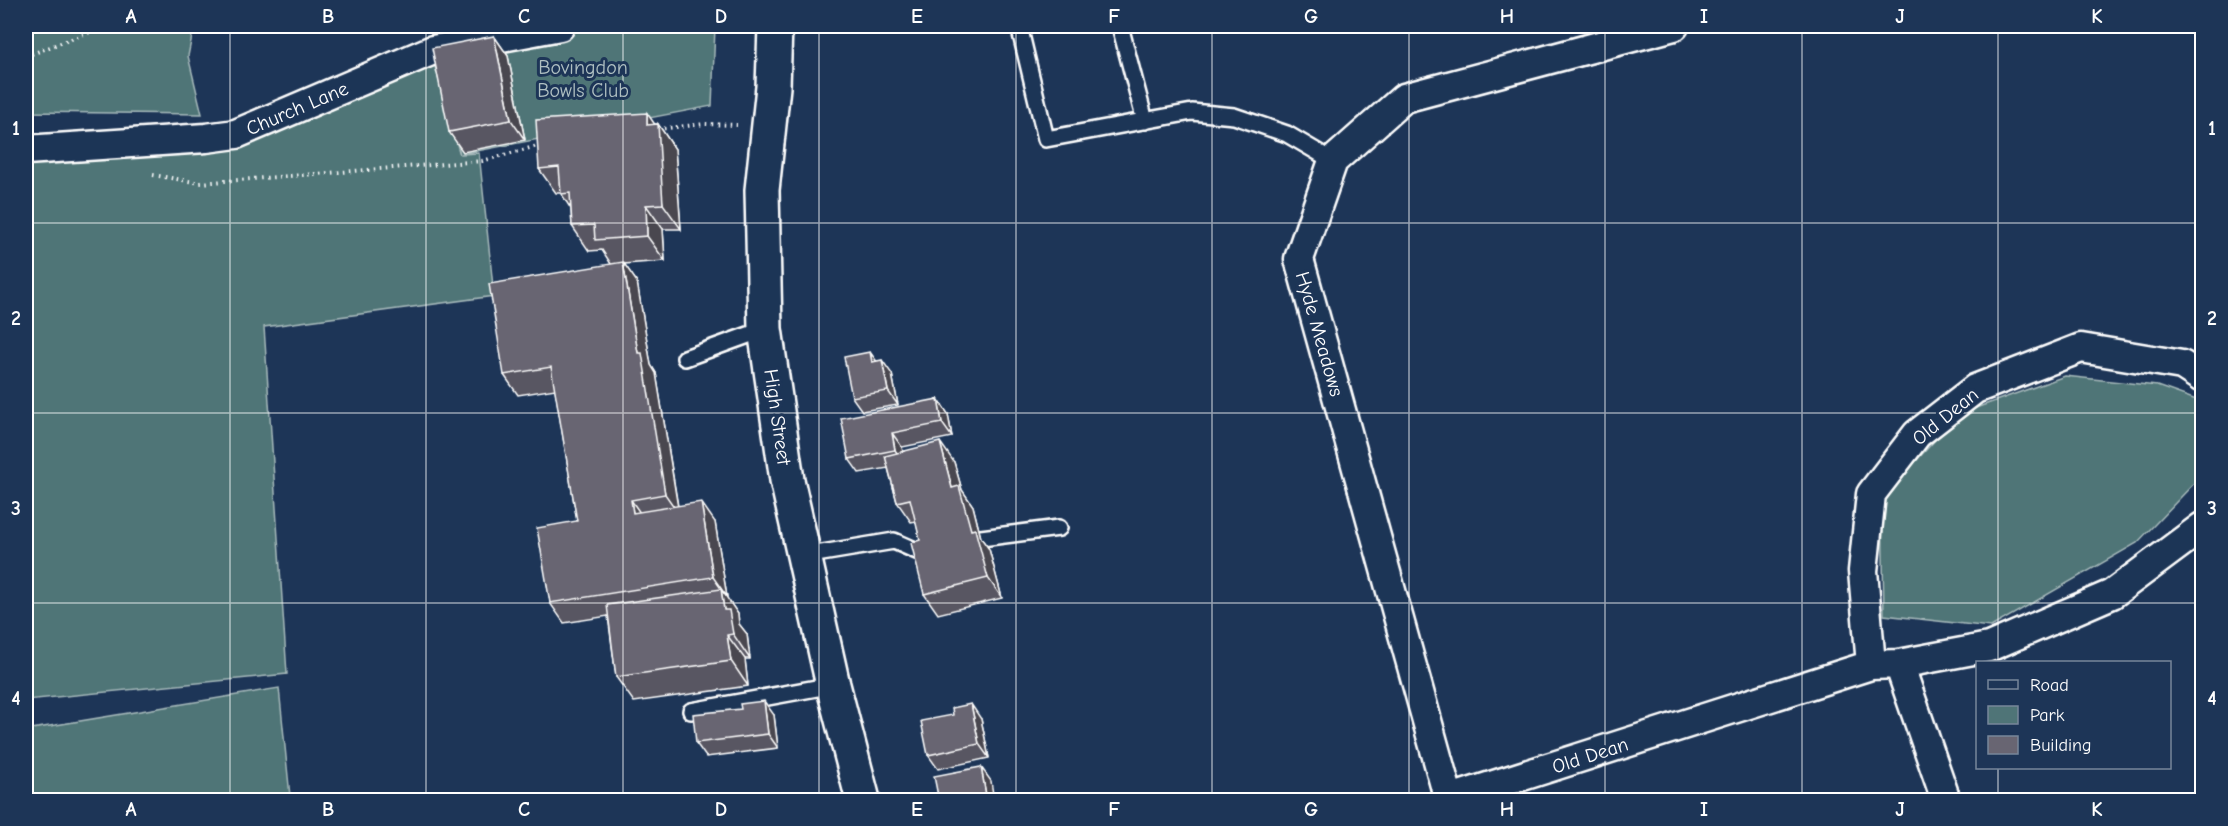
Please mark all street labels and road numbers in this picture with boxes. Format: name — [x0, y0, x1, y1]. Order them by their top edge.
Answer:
street label: Church Lane — [243, 77, 352, 140]
street label: Hyde Meadows — [1291, 269, 1348, 399]
street label: High Street — [759, 367, 796, 468]
street label: Old Dean — [1908, 383, 1983, 450]
street label: Old Dean — [1549, 732, 1631, 779]

